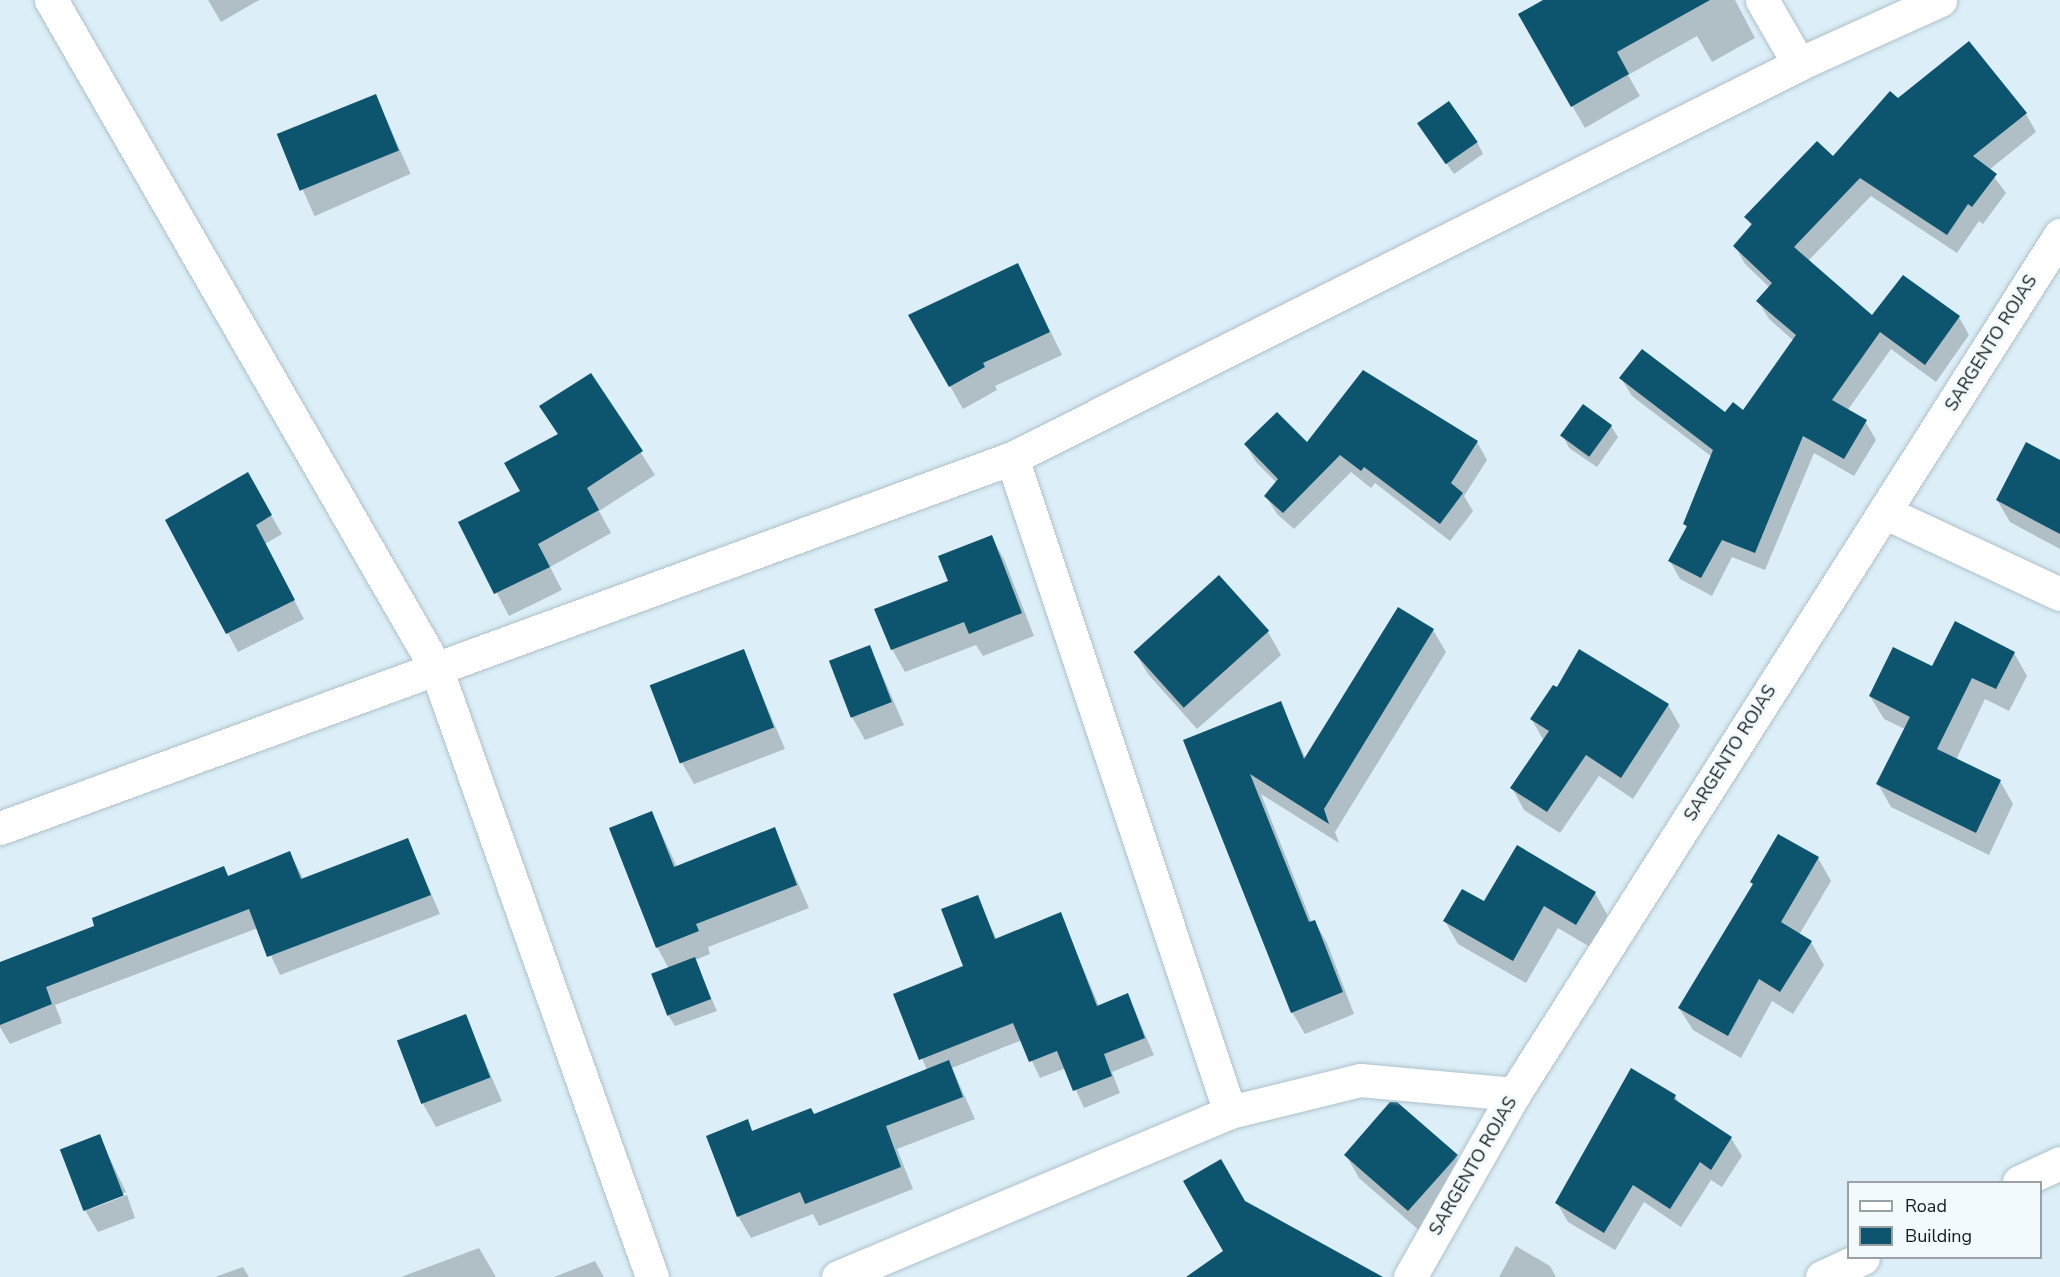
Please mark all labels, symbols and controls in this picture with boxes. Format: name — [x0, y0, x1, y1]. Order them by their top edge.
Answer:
street label: SARGENTO ROJAS — [1940, 271, 2042, 415]
street label: SARGENTO ROJAS — [1679, 681, 1781, 825]
street label: SARGENTO ROJAS — [1425, 1093, 1521, 1239]
legend — [1847, 1181, 2042, 1259]
text: Road — [1905, 1194, 1947, 1218]
text: Building — [1905, 1224, 1972, 1248]

